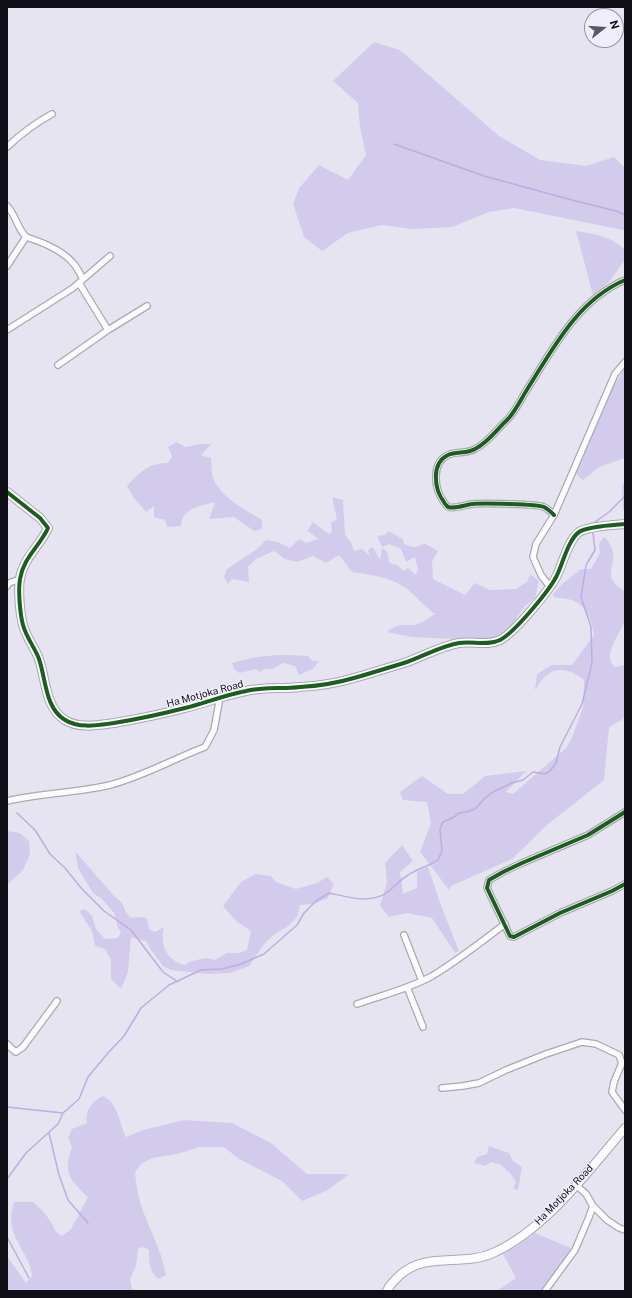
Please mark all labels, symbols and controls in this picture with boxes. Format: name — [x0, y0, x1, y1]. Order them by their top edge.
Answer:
north arrow — [584, 8, 624, 48]
text: N — [608, 19, 622, 31]
street label: Ha Motjoka Road — [165, 678, 245, 710]
street label: Ha Motjoka Road — [532, 1162, 596, 1228]

